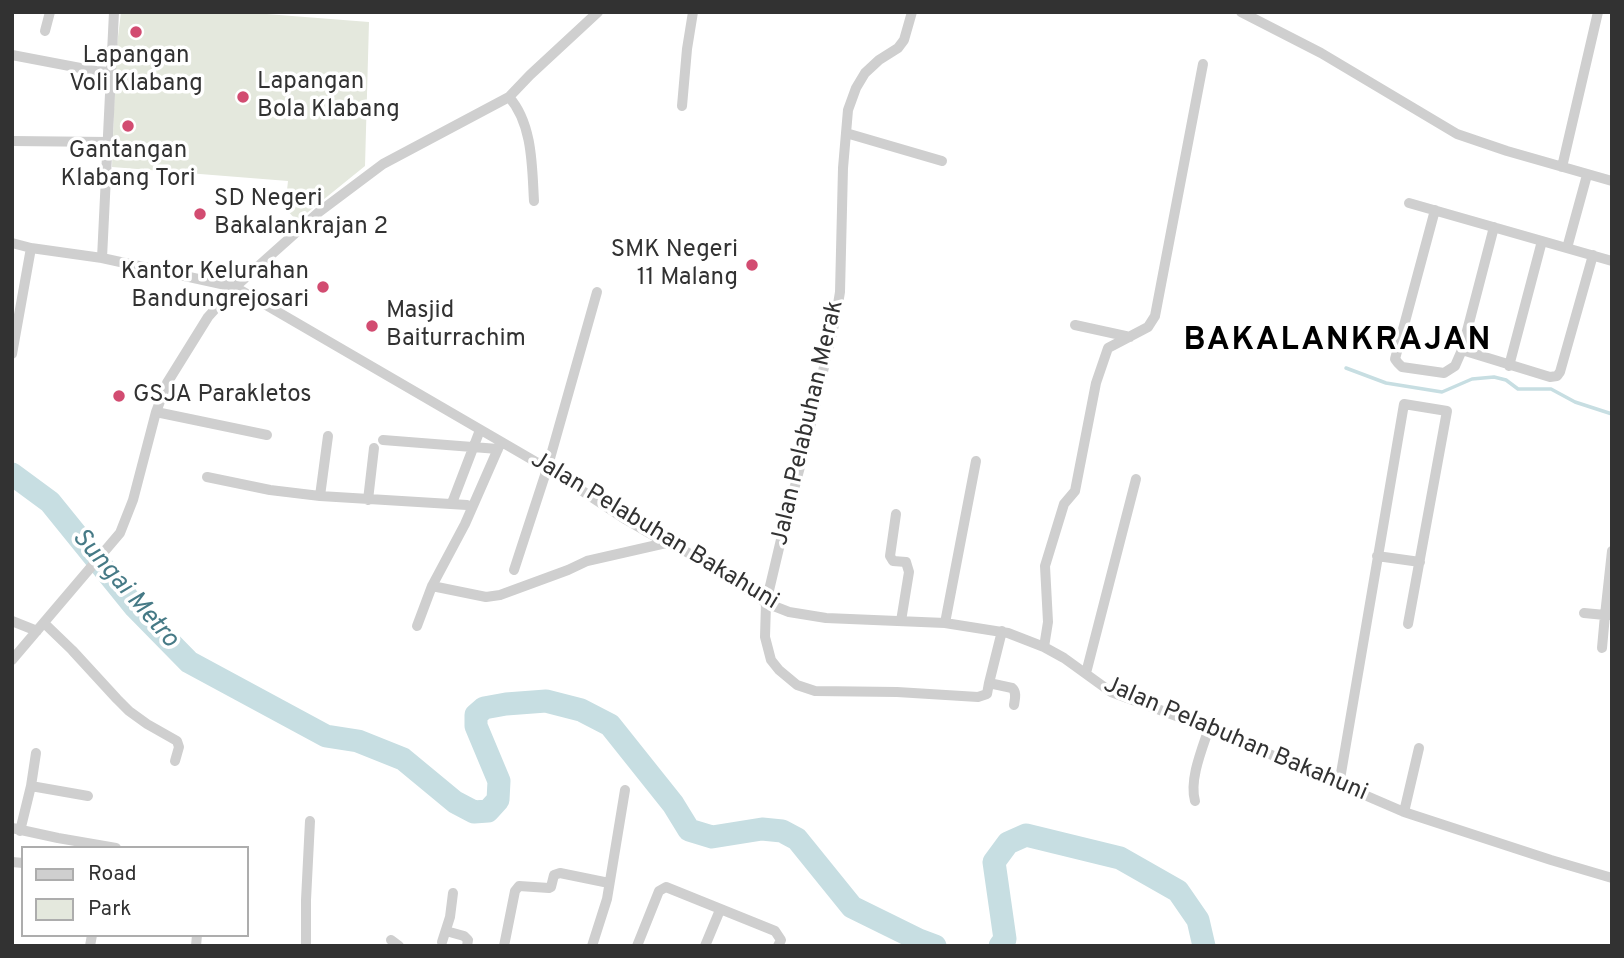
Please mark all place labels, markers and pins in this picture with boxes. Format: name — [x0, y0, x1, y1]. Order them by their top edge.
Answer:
marker: Lapangan Voli Klabang — [128, 24, 144, 40]
place label: Lapangan Voli Klabang — [69, 43, 203, 99]
place label: Lapangan Bola Klabang — [257, 69, 400, 125]
marker: Lapangan Bola Klabang — [235, 89, 251, 105]
marker: Gantangan Klabang Tori — [120, 118, 136, 134]
place label: Gantangan Klabang Tori — [61, 138, 195, 194]
place label: SD Negeri Bakalankrajan 2 — [214, 186, 388, 242]
marker: SD Negeri Bakalankrajan 2 — [192, 206, 208, 222]
place label: SMK Negeri 11 Malang — [611, 237, 738, 293]
marker: SMK Negeri 11 Malang — [744, 257, 760, 273]
place label: Kantor Kelurahan Bandungrejosari — [121, 259, 309, 315]
marker: Kantor Kelurahan Bandungrejosari — [315, 279, 331, 295]
place label: Masjid Baiturrachim — [386, 298, 526, 354]
marker: Masjid Baiturrachim — [364, 318, 380, 334]
place label: GSJA Parakletos — [133, 382, 312, 410]
marker: GSJA Parakletos — [111, 388, 127, 404]

